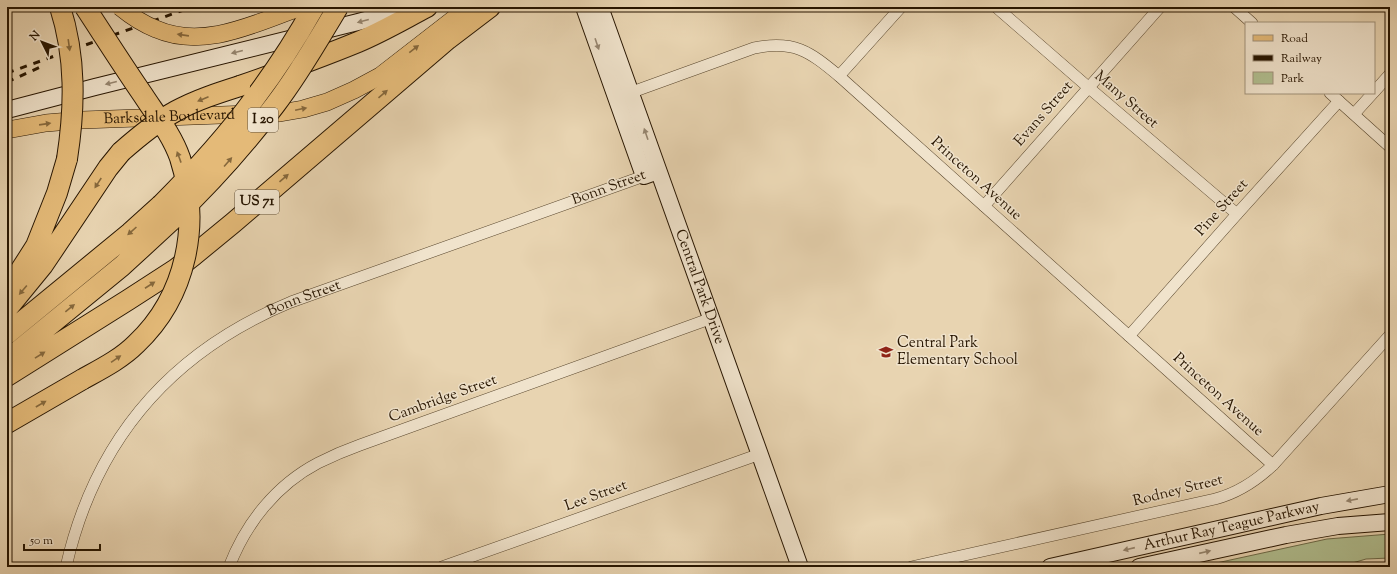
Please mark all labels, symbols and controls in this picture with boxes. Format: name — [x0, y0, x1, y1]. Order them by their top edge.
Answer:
one-way arrow — [357, 18, 369, 24]
north arrow — [22, 22, 62, 62]
legend — [1245, 22, 1375, 94]
text: N — [26, 27, 44, 45]
text: Road — [1281, 30, 1308, 48]
one-way arrow — [177, 32, 189, 39]
one-way arrow — [594, 38, 600, 50]
one-way arrow — [66, 39, 72, 51]
one-way arrow — [409, 45, 420, 53]
one-way arrow — [231, 49, 243, 55]
text: Railway — [1281, 50, 1322, 68]
street label: Many Street — [1089, 66, 1163, 134]
text: Park — [1281, 70, 1304, 88]
street label: Evans Street — [1010, 77, 1078, 151]
one-way arrow — [105, 80, 117, 86]
one-way arrow — [378, 89, 388, 98]
one-way arrow — [198, 96, 209, 102]
street label: Barksdale Boulevard — [103, 104, 236, 130]
one-way arrow — [295, 105, 307, 111]
road number: I 20 — [248, 108, 278, 132]
one-way arrow — [39, 121, 52, 127]
one-way arrow — [643, 128, 649, 140]
street label: Princeton Avenue — [926, 132, 1026, 226]
one-way arrow — [175, 150, 181, 162]
one-way arrow — [224, 157, 233, 167]
street label: Bonn Street — [569, 165, 649, 211]
one-way arrow — [279, 174, 290, 183]
street label: Pine Street — [1191, 175, 1253, 241]
one-way arrow — [94, 178, 102, 189]
road number: US 71 — [235, 190, 279, 214]
one-way arrow — [127, 226, 137, 236]
street label: Central Park Drive — [670, 226, 730, 347]
street label: Bonn Street — [263, 275, 344, 322]
one-way arrow — [145, 281, 155, 289]
one-way arrow — [19, 284, 28, 295]
one-way arrow — [64, 304, 75, 313]
place label: Central Park Elementary School — [897, 333, 1018, 371]
school or university icon: Central Park Elementary School — [878, 344, 894, 360]
street label: Princeton Avenue — [1168, 348, 1268, 442]
one-way arrow — [35, 351, 45, 359]
one-way arrow — [111, 355, 121, 363]
street label: Cambridge Street — [386, 370, 500, 428]
one-way arrow — [35, 400, 47, 407]
street label: Rodney Street — [1131, 470, 1225, 512]
street label: Lee Street — [562, 475, 630, 517]
street label: Arthur Ray Teague Parkway — [1141, 496, 1322, 556]
one-way arrow — [1345, 497, 1358, 503]
scale bar — [24, 526, 100, 552]
text: 50 m — [29, 532, 53, 550]
one-way arrow — [1123, 547, 1135, 553]
one-way arrow — [1198, 549, 1211, 555]

